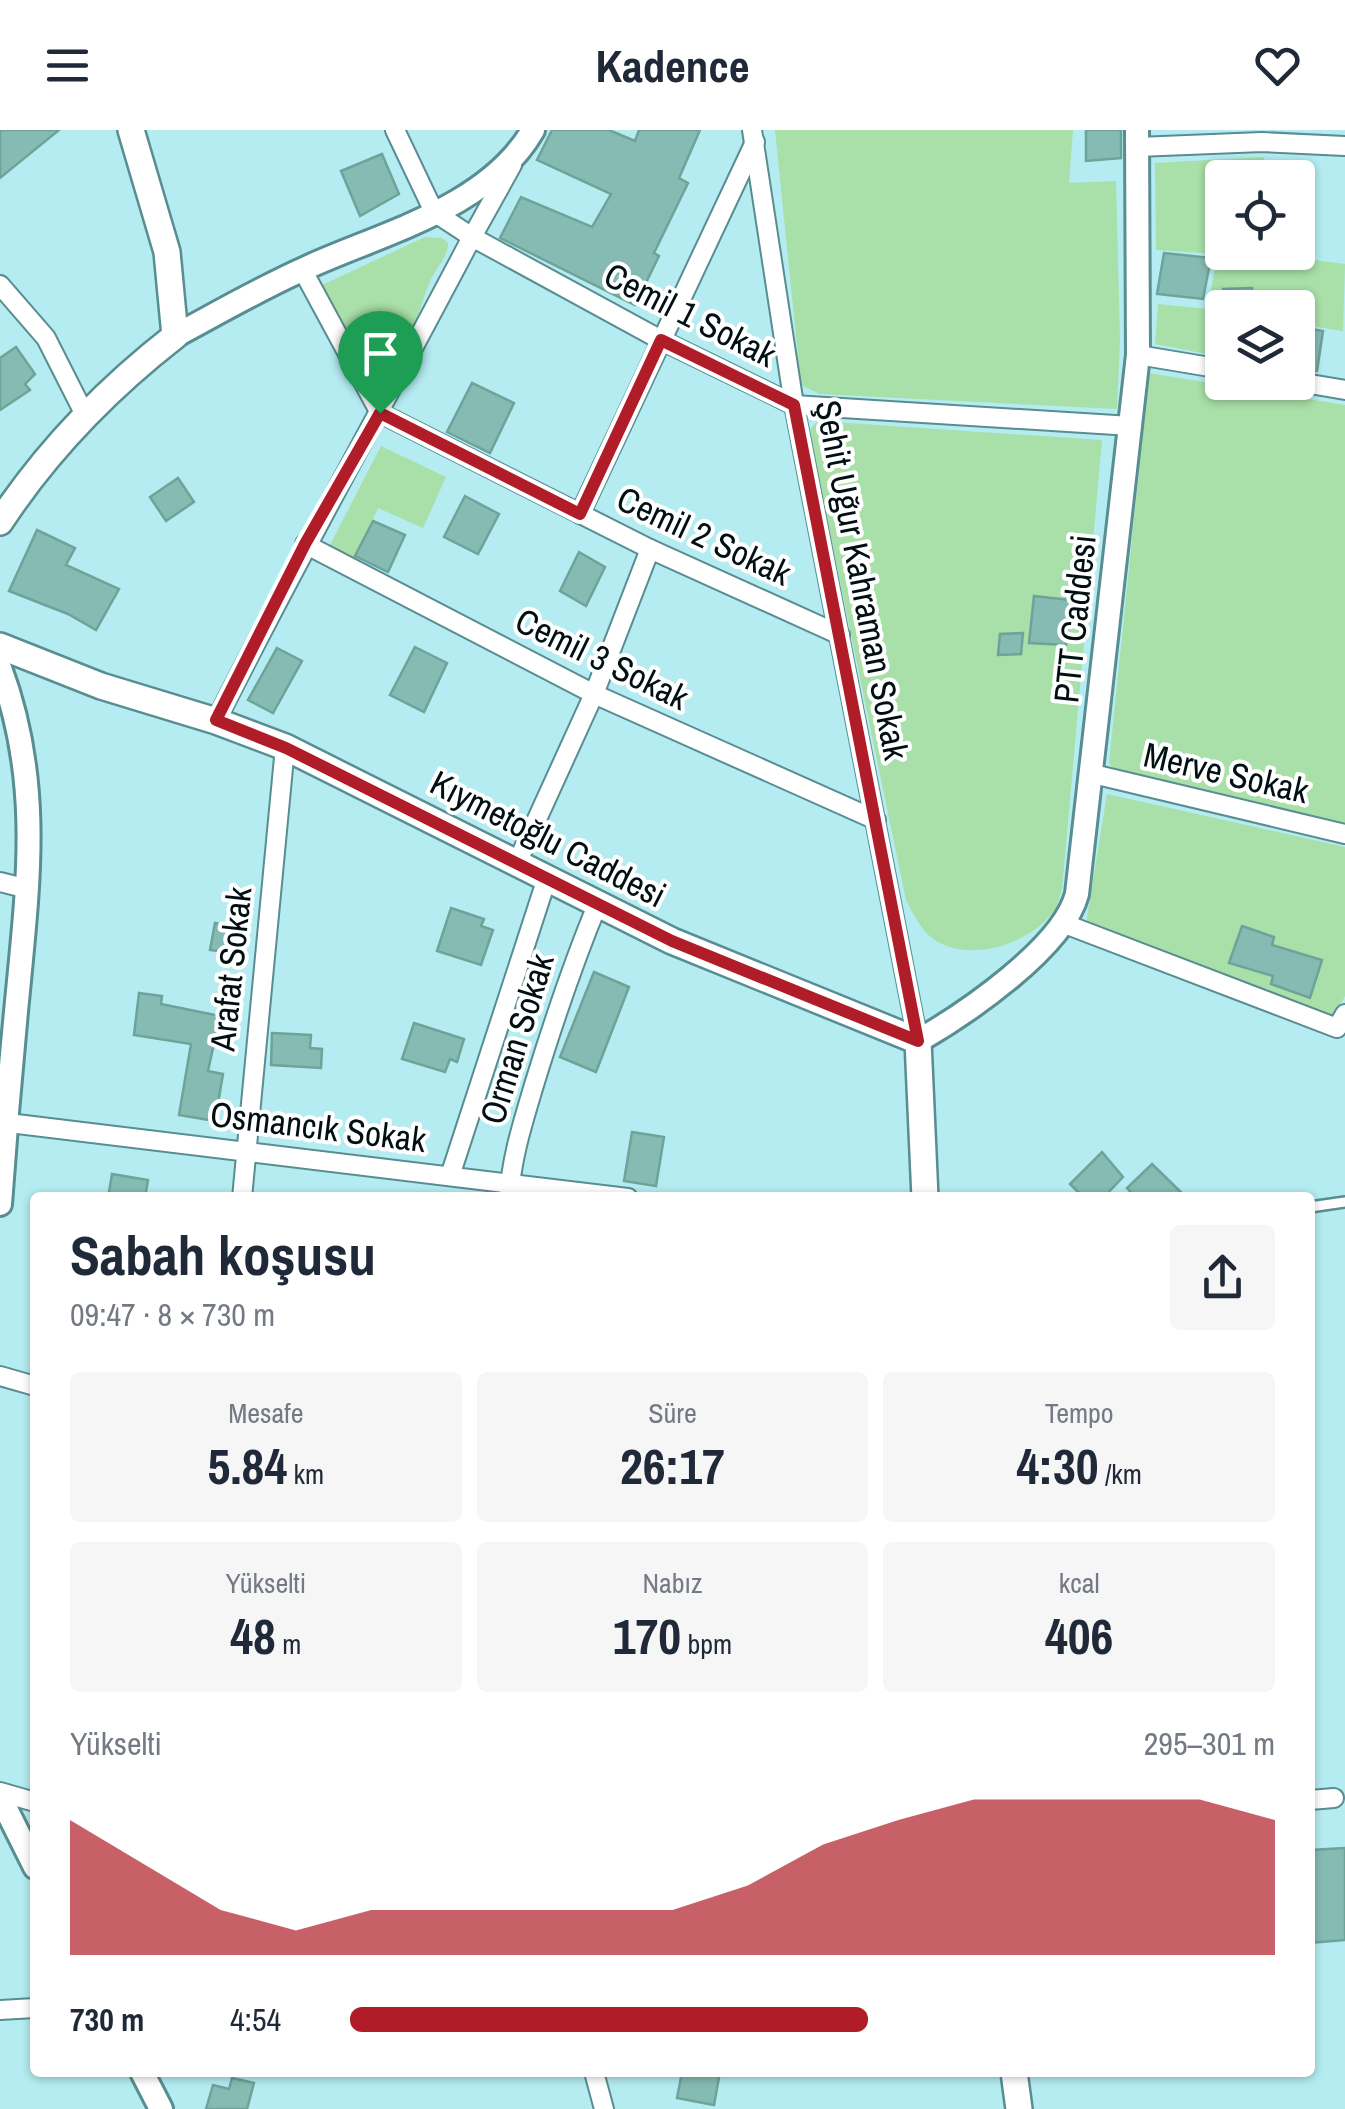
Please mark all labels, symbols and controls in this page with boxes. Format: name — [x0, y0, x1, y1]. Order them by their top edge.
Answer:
text: Kadence — [596, 35, 749, 96]
icon: menu — [40, 38, 95, 93]
icon: heart — [1250, 38, 1305, 93]
map controls — [1205, 160, 1315, 400]
button: locate — [1205, 160, 1315, 270]
street label: Cemil 1 Sokak — [596, 251, 785, 378]
button: layers — [1205, 290, 1315, 400]
pin — [338, 311, 423, 414]
icon: arrive — [353, 326, 408, 381]
street label: Şehit Uğur Kahraman Sokak — [805, 396, 921, 764]
street label: Cemil 2 Sokak — [610, 475, 799, 597]
street label: PTT Caddesi — [1042, 533, 1107, 705]
street label: Cemil 3 Sokak — [508, 597, 697, 721]
street label: Merve Sokak — [1139, 731, 1314, 814]
street label: Kıymetoğlu Caddesi — [422, 759, 674, 918]
street label: Arafat Sokak — [198, 884, 263, 1054]
street label: Orman Sokak — [468, 947, 565, 1130]
street label: Osmancık Sokak — [208, 1090, 429, 1163]
text: Sabah koşusu — [70, 1218, 376, 1292]
button: share — [1170, 1225, 1275, 1330]
text: 09:47 · 8 × 730 m — [70, 1293, 275, 1336]
text: Mesafe — [228, 1394, 303, 1432]
text: Süre — [648, 1394, 697, 1432]
text: Tempo — [1045, 1394, 1114, 1432]
text: 5.84 — [207, 1432, 287, 1500]
text: 26:17 — [620, 1432, 725, 1500]
text: 4:30 — [1016, 1432, 1099, 1500]
text: km — [287, 1455, 324, 1493]
text: /km — [1099, 1455, 1142, 1493]
text: Yükselti — [226, 1564, 306, 1602]
text: Nabız — [643, 1564, 702, 1602]
text: kcal — [1059, 1564, 1100, 1602]
text: 48 — [230, 1602, 276, 1670]
text: 170 — [613, 1602, 681, 1670]
text: 406 — [1045, 1602, 1113, 1670]
text: m — [276, 1625, 301, 1663]
text: bpm — [681, 1625, 732, 1663]
text: Yükselti — [70, 1722, 162, 1765]
text: 295–301 m — [1144, 1722, 1275, 1765]
text: 730 m — [70, 1998, 144, 2041]
text: 4:54 — [230, 1998, 281, 2041]

